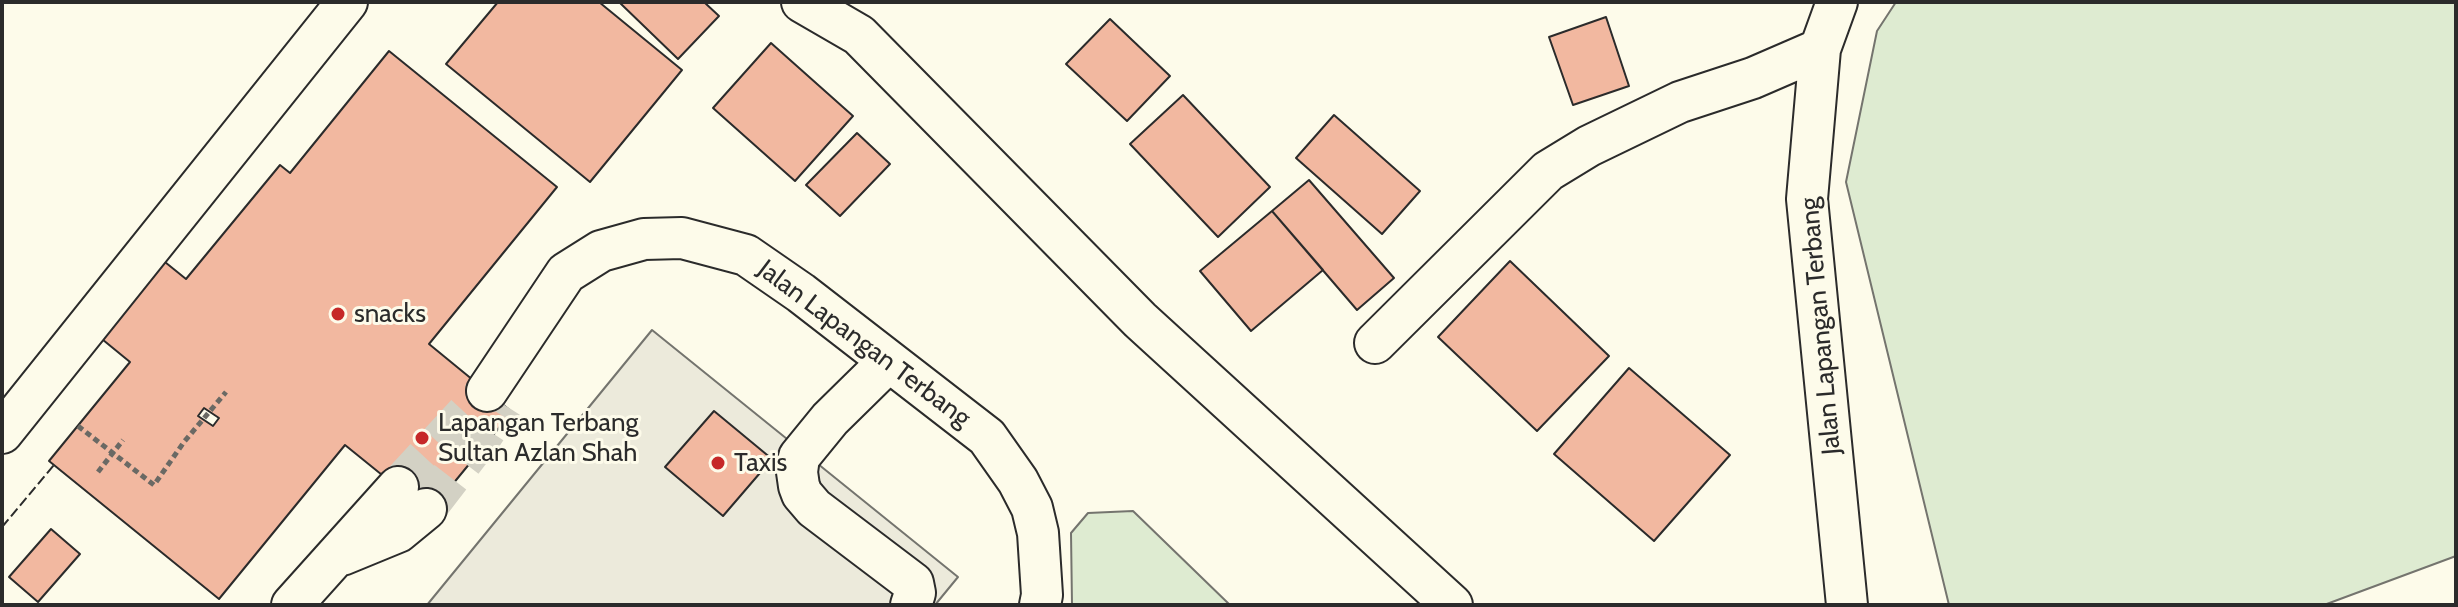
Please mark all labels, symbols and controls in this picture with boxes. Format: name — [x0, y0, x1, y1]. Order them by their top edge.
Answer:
street label: Jalan Lapangan Terbang — [1794, 196, 1848, 456]
street label: Jalan Lapangan Terbang — [751, 254, 977, 434]
place label: snacks — [354, 298, 426, 330]
marker: snacks — [329, 305, 347, 323]
place label: Lapangan Terbang Sultan Azlan Shah — [438, 407, 639, 468]
marker: Lapangan Terbang Sultan Azlan Shah — [413, 429, 431, 447]
place label: Taxis — [734, 447, 787, 479]
marker: Taxis — [709, 454, 727, 472]

